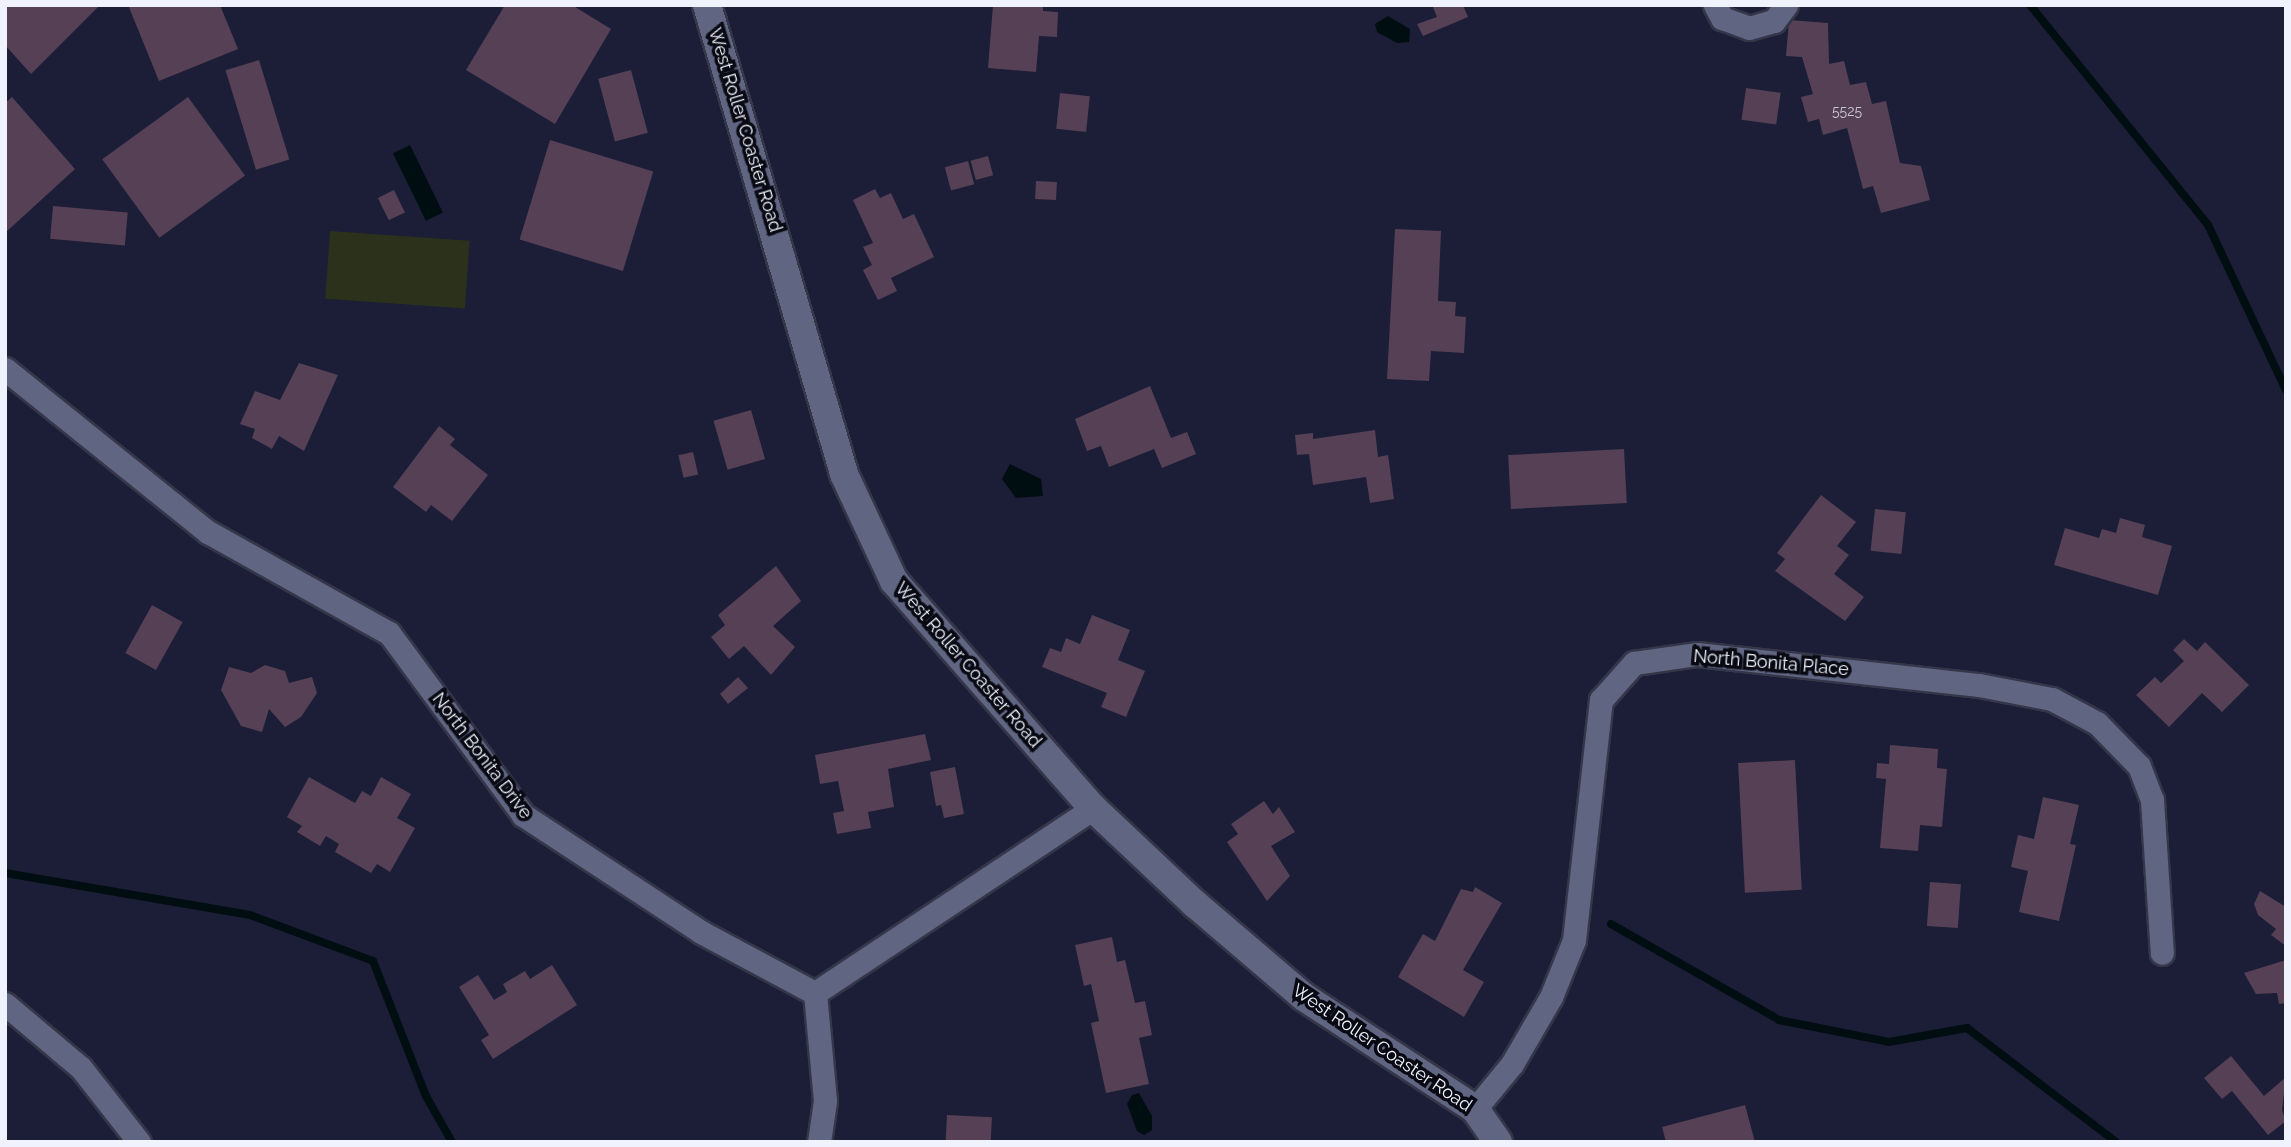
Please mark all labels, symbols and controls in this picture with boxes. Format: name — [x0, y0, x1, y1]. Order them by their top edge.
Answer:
street label: West Roller Coaster Road — [704, 25, 786, 235]
house number: 5525 — [1832, 103, 1862, 119]
street label: West Roller Coaster Road — [890, 578, 1046, 752]
street label: North Bonita Place — [1693, 645, 1849, 681]
street label: North Bonita Drive — [428, 689, 536, 823]
street label: West Roller Coaster Road — [1288, 979, 1476, 1117]

